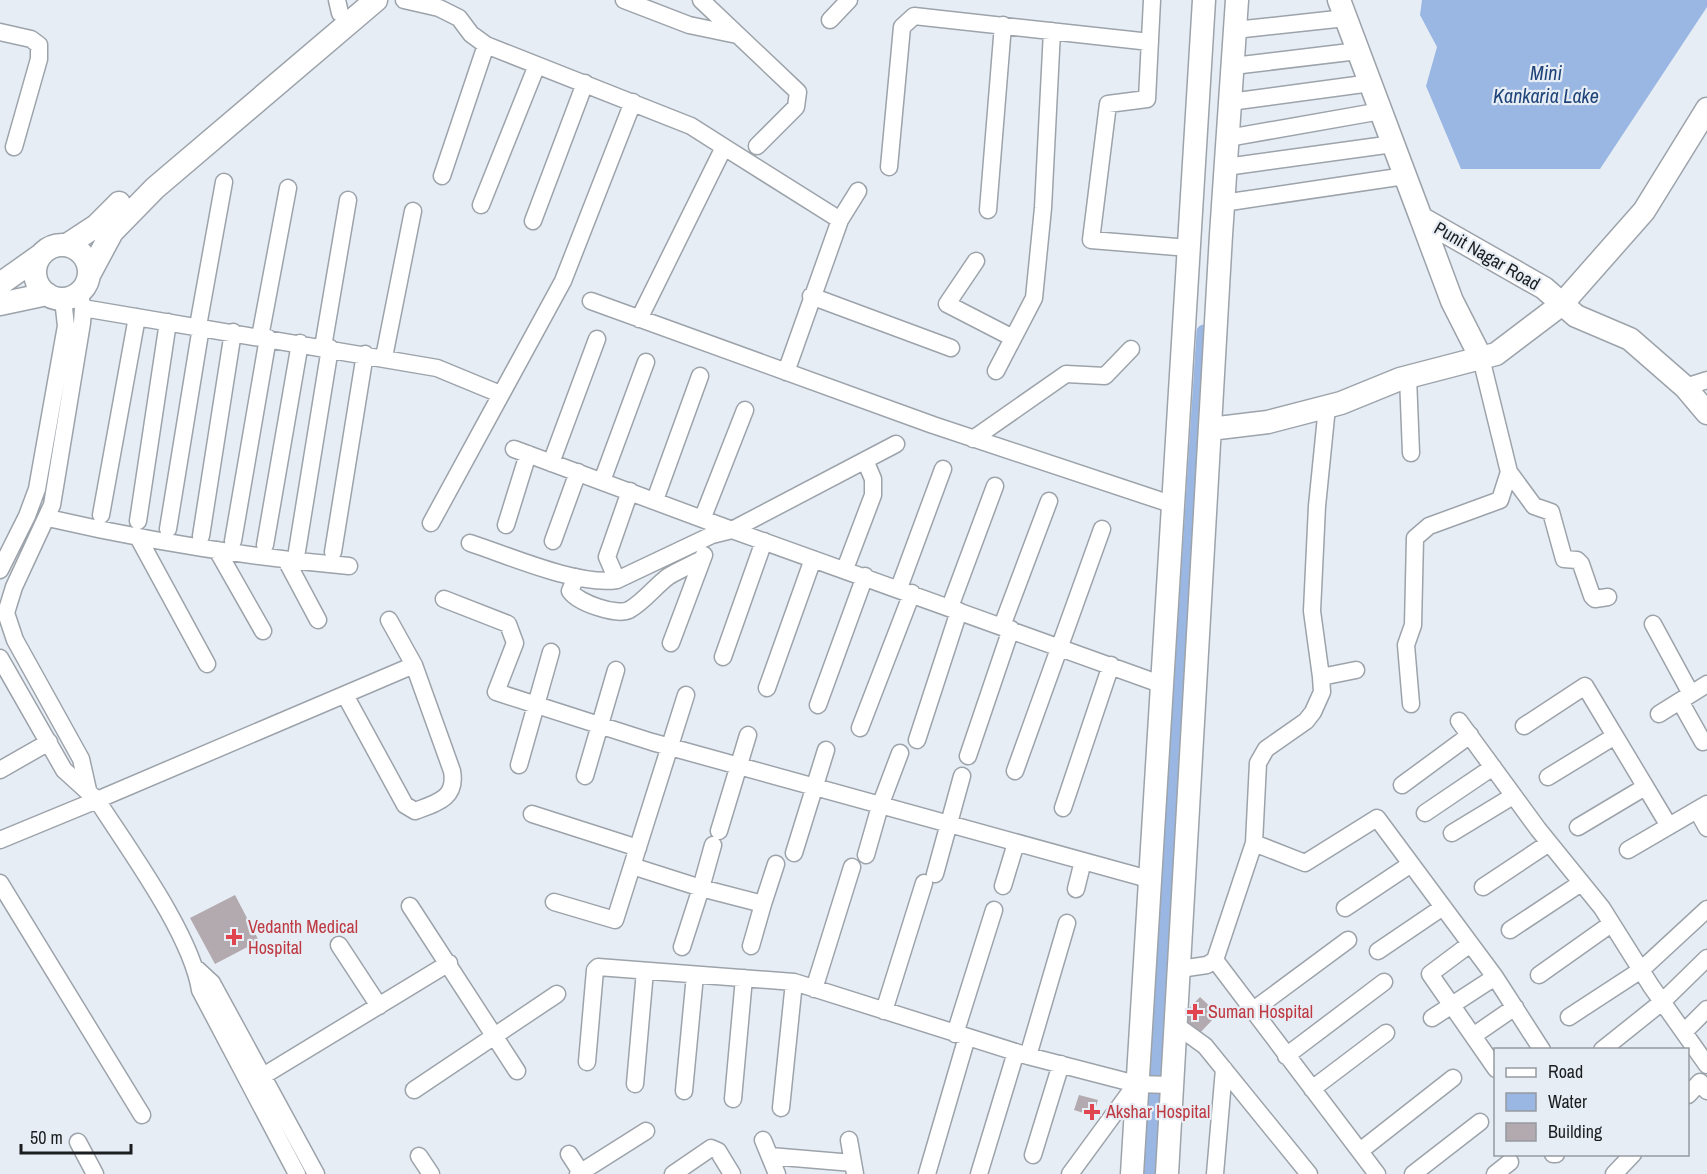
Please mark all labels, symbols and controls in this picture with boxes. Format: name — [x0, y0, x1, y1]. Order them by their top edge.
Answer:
water label: Mini Kankaria Lake — [1493, 59, 1599, 109]
street label: Punit Nagar Road — [1430, 215, 1545, 296]
place label: Vedanth Medical Hospital — [248, 914, 358, 960]
marker: Vedanth Medical Hospital — [225, 928, 243, 946]
place label: Suman Hospital — [1208, 999, 1313, 1024]
marker: Suman Hospital — [1186, 1003, 1204, 1021]
legend — [1494, 1048, 1689, 1156]
text: Road — [1548, 1059, 1583, 1084]
text: Water — [1548, 1089, 1587, 1114]
place label: Akshar Hospital — [1105, 1099, 1210, 1124]
marker: Akshar Hospital — [1083, 1103, 1101, 1121]
scale bar — [21, 1117, 130, 1155]
text: Building — [1548, 1119, 1603, 1144]
text: 50 m — [30, 1125, 63, 1150]

